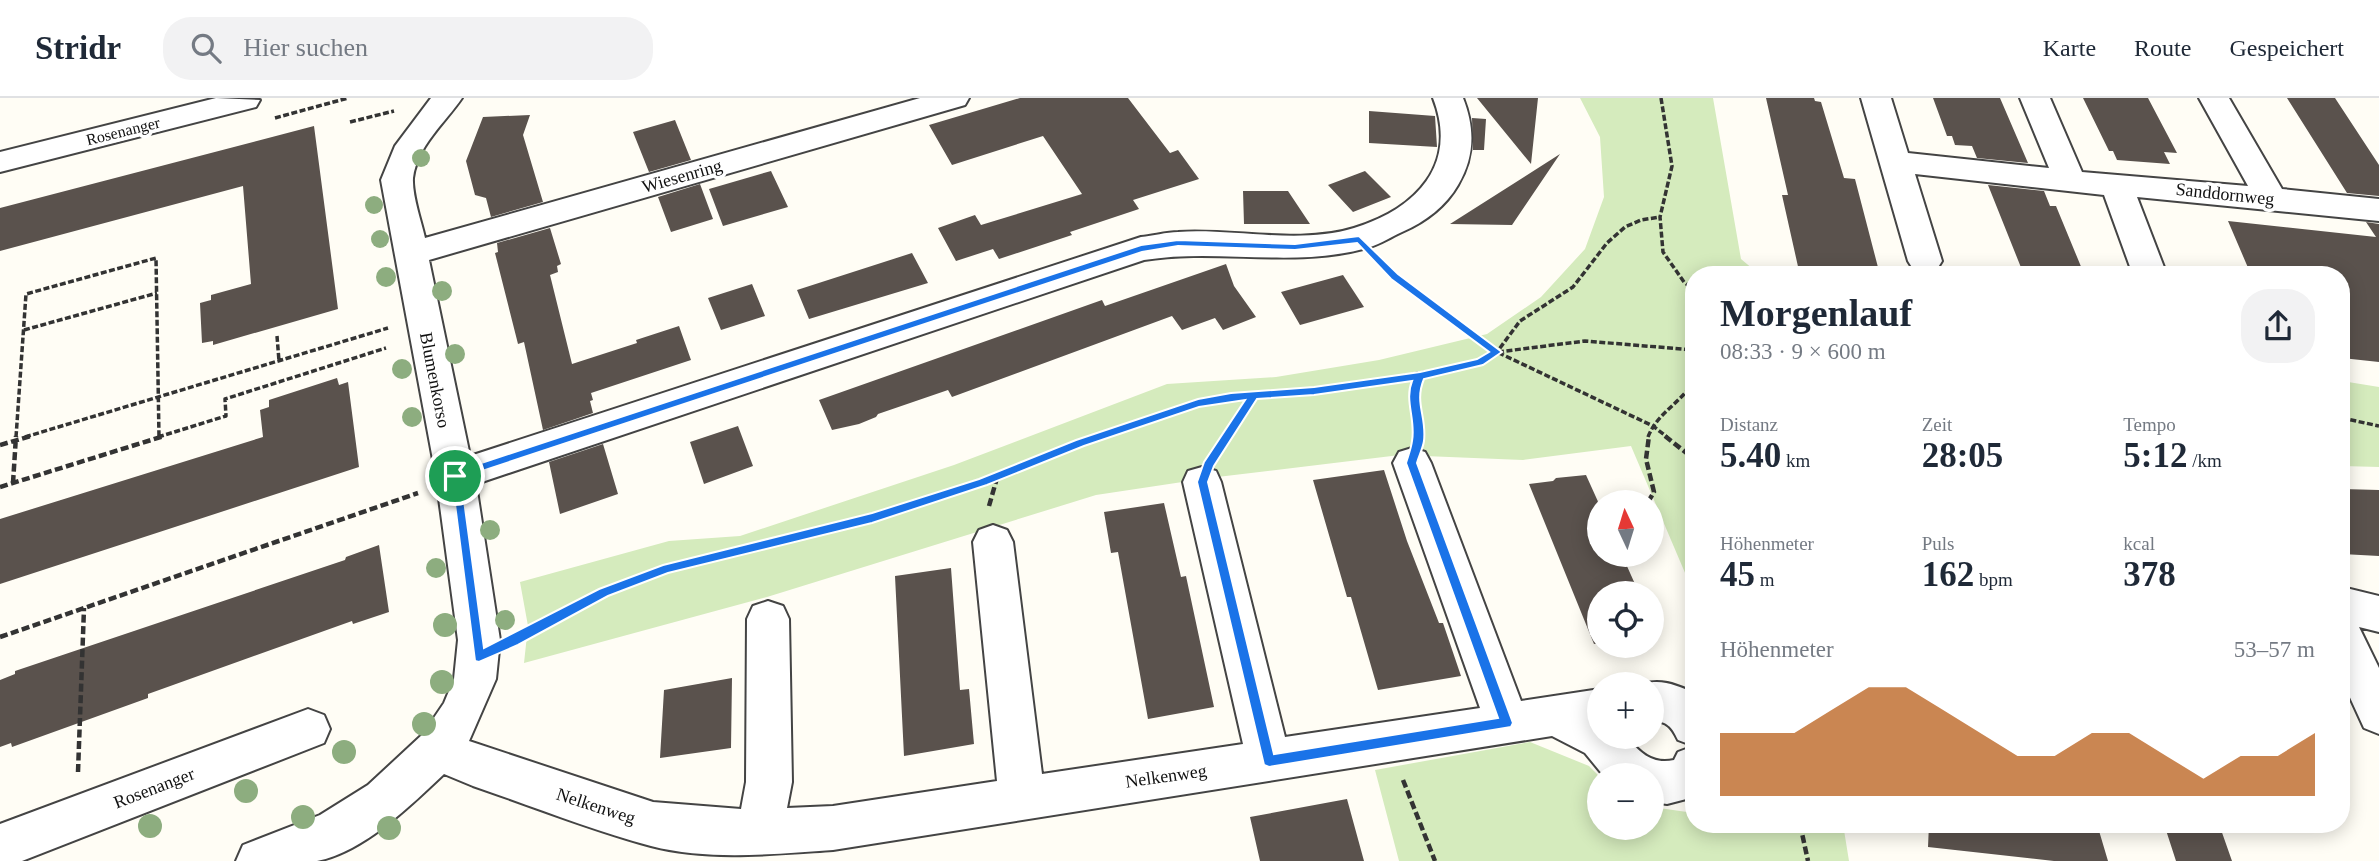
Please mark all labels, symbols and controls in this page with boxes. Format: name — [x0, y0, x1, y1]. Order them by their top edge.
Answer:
search box — [163, 17, 653, 80]
icon: search — [187, 29, 225, 67]
text: Stridr — [35, 30, 121, 66]
text: Hier suchen — [243, 33, 368, 62]
text: Karte — [2043, 35, 2096, 61]
text: Route — [2134, 35, 2191, 61]
text: Gespeichert — [2229, 35, 2344, 61]
street label: Rosenanger — [84, 113, 163, 149]
street label: Wiesenring — [640, 155, 724, 197]
street label: Sanddornweg — [2175, 179, 2275, 209]
button: share — [2241, 289, 2315, 363]
text: Morgenlauf — [1720, 292, 1912, 334]
street label: Blumenkorso — [416, 330, 454, 430]
text: 08:33 · 9 × 600 m — [1720, 339, 1886, 364]
text: Distanz — [1720, 414, 1778, 435]
text: Zeit — [1922, 414, 1952, 435]
text: Tempo — [2123, 414, 2176, 435]
text: 5.40 — [1720, 436, 1781, 475]
text: 28:05 — [1922, 436, 2003, 475]
text: 5:12 — [2123, 436, 2187, 475]
pin — [425, 446, 485, 506]
text: km — [1781, 450, 1810, 471]
text: /km — [2187, 450, 2222, 471]
icon: arrive — [436, 457, 474, 495]
north arrow — [1587, 490, 1664, 567]
map controls — [1587, 490, 1664, 840]
text: Höhenmeter — [1720, 533, 1814, 554]
text: Puls — [1922, 533, 1954, 554]
text: kcal — [2123, 533, 2155, 554]
text: 45 — [1720, 555, 1755, 594]
text: 162 — [1922, 555, 1974, 594]
text: 378 — [2123, 555, 2176, 594]
text: m — [1755, 569, 1775, 590]
text: bpm — [1974, 569, 2013, 590]
button: locate — [1587, 581, 1664, 658]
text: Höhenmeter — [1720, 637, 1834, 662]
text: 53–57 m — [2234, 637, 2315, 662]
button: + — [1587, 672, 1664, 749]
street label: Nelkenweg — [1124, 760, 1208, 792]
street label: Rosenanger — [111, 763, 197, 813]
button: − — [1587, 763, 1664, 840]
street label: Nelkenweg — [554, 784, 638, 828]

